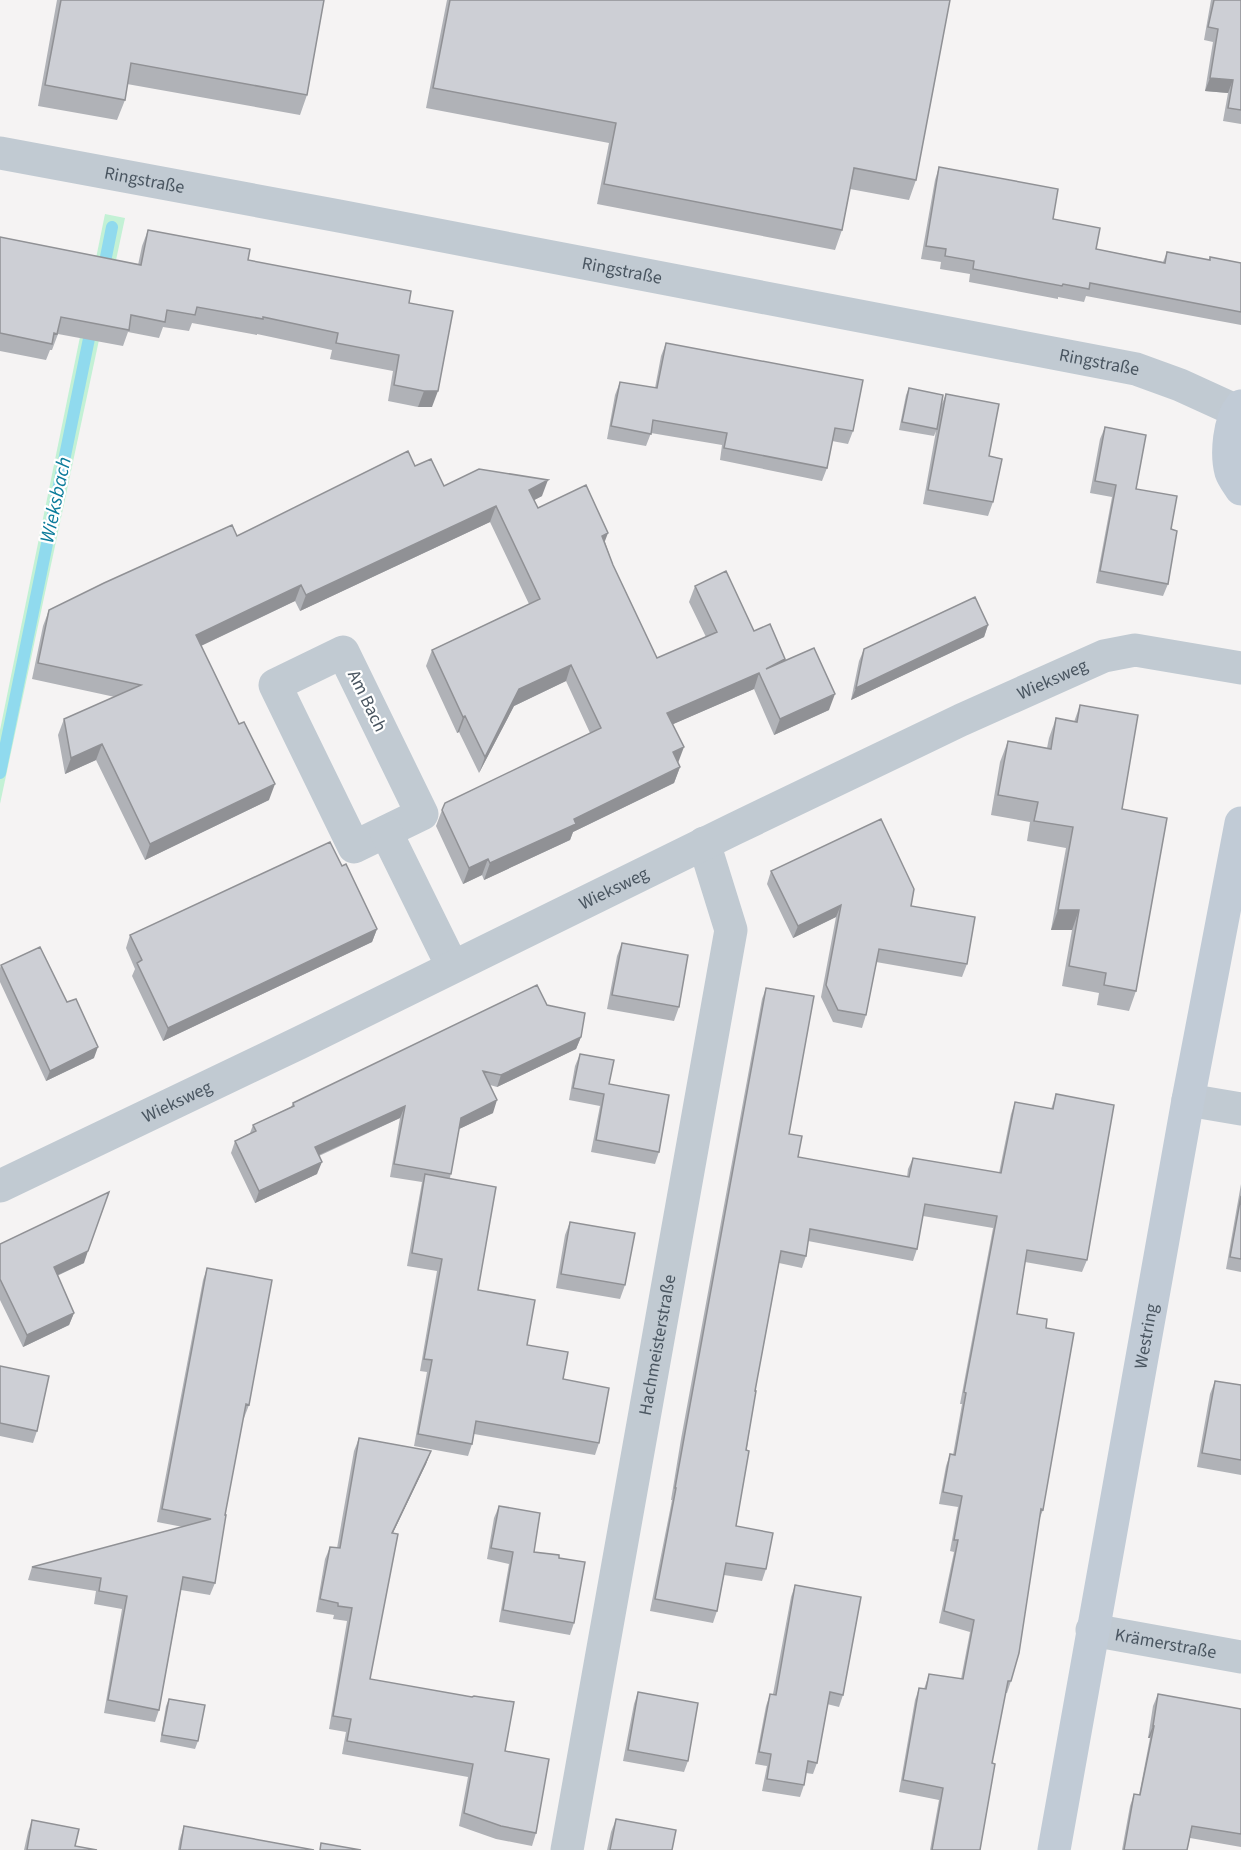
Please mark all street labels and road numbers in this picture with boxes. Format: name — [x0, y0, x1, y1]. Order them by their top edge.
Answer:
street label: Ringstraße — [102, 160, 187, 200]
street label: Ringstraße — [580, 250, 664, 290]
street label: Ringstraße — [1057, 342, 1142, 382]
street label: Wieksweg — [1013, 652, 1091, 706]
street label: Am Bach — [341, 666, 393, 736]
street label: Wieksweg — [575, 861, 653, 916]
street label: Wieksweg — [138, 1074, 216, 1129]
street label: Hachmeisterstraße — [632, 1272, 682, 1417]
street label: Westring — [1128, 1301, 1164, 1371]
street label: Krämerstraße — [1113, 1622, 1219, 1665]

